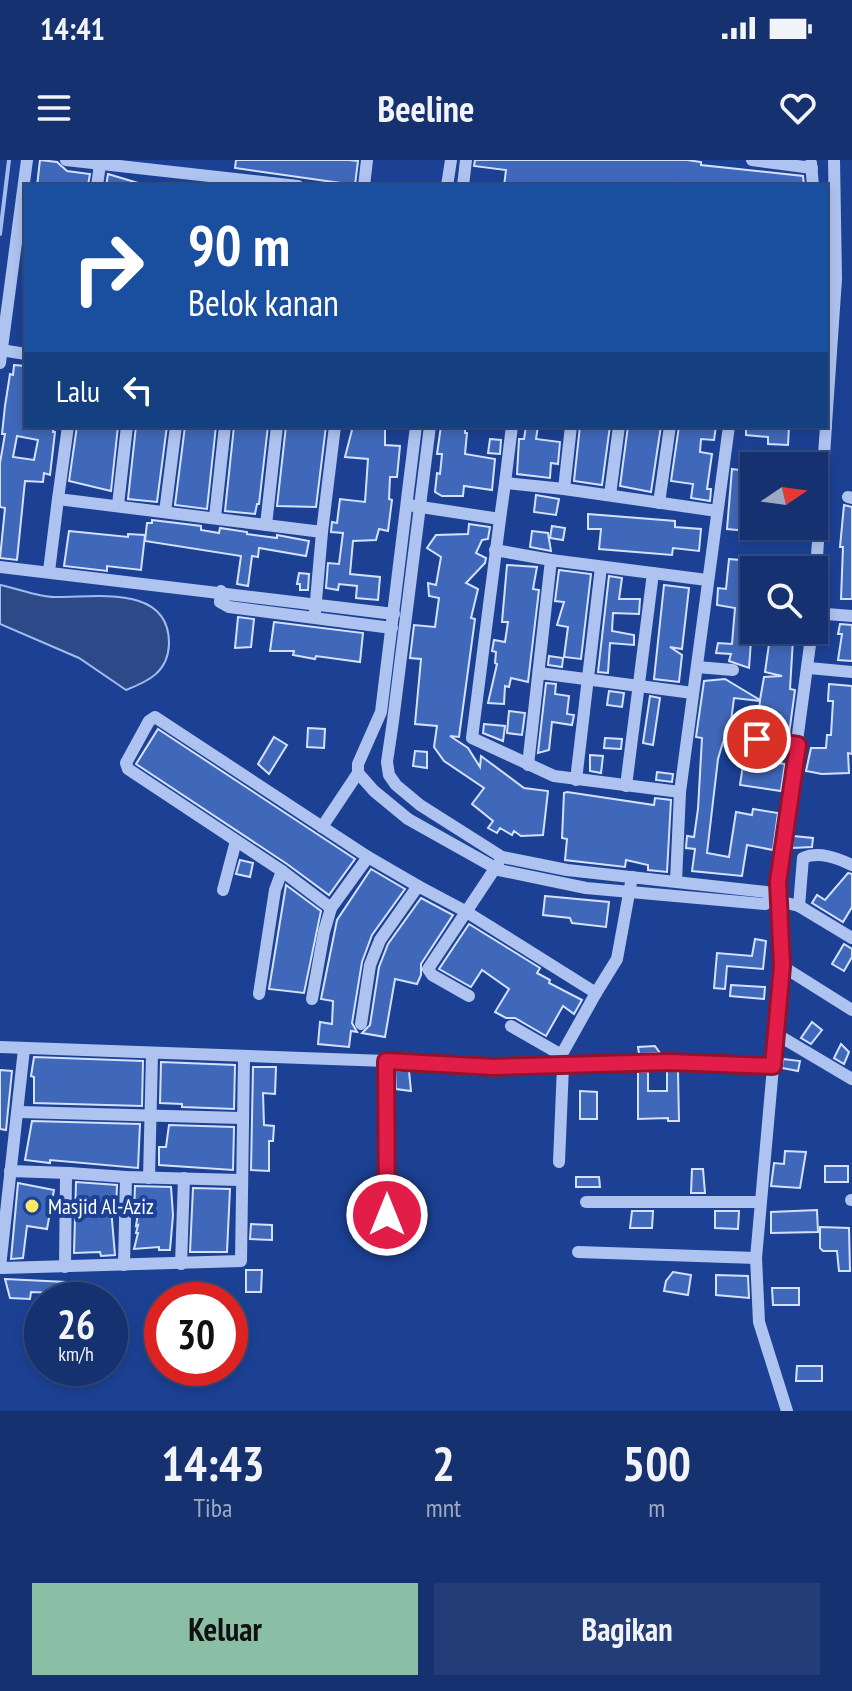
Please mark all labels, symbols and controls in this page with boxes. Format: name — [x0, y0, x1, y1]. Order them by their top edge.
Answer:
text: 14:41 — [40, 9, 105, 48]
text: Beeline — [378, 85, 474, 132]
icon: menu — [32, 86, 76, 130]
icon: heart — [776, 86, 820, 130]
text: 90 m — [188, 209, 290, 281]
icon: right — [56, 216, 160, 320]
text: Belok kanan — [188, 279, 339, 326]
icon: left — [116, 368, 160, 412]
text: Lalu — [56, 371, 100, 410]
north arrow — [740, 452, 828, 540]
map controls — [740, 452, 828, 644]
button: search — [740, 556, 828, 644]
pin — [723, 705, 791, 773]
icon: arrive — [735, 717, 779, 761]
position arrow — [345, 1173, 429, 1257]
place label: Masjid Al-Aziz — [48, 1192, 154, 1220]
marker: Masjid Al-Aziz — [23, 1197, 41, 1215]
speed limit sign: 30 — [144, 1282, 248, 1386]
text: 26 — [57, 1298, 95, 1350]
text: km/h — [58, 1341, 94, 1367]
text: 14:43 — [161, 1432, 265, 1494]
text: 2 — [432, 1432, 455, 1494]
text: 500 — [622, 1432, 691, 1494]
text: Tiba — [193, 1491, 232, 1524]
text: mnt — [426, 1491, 461, 1524]
text: m — [648, 1491, 665, 1524]
button: Keluar — [32, 1583, 418, 1675]
button: Bagikan — [434, 1583, 820, 1675]

